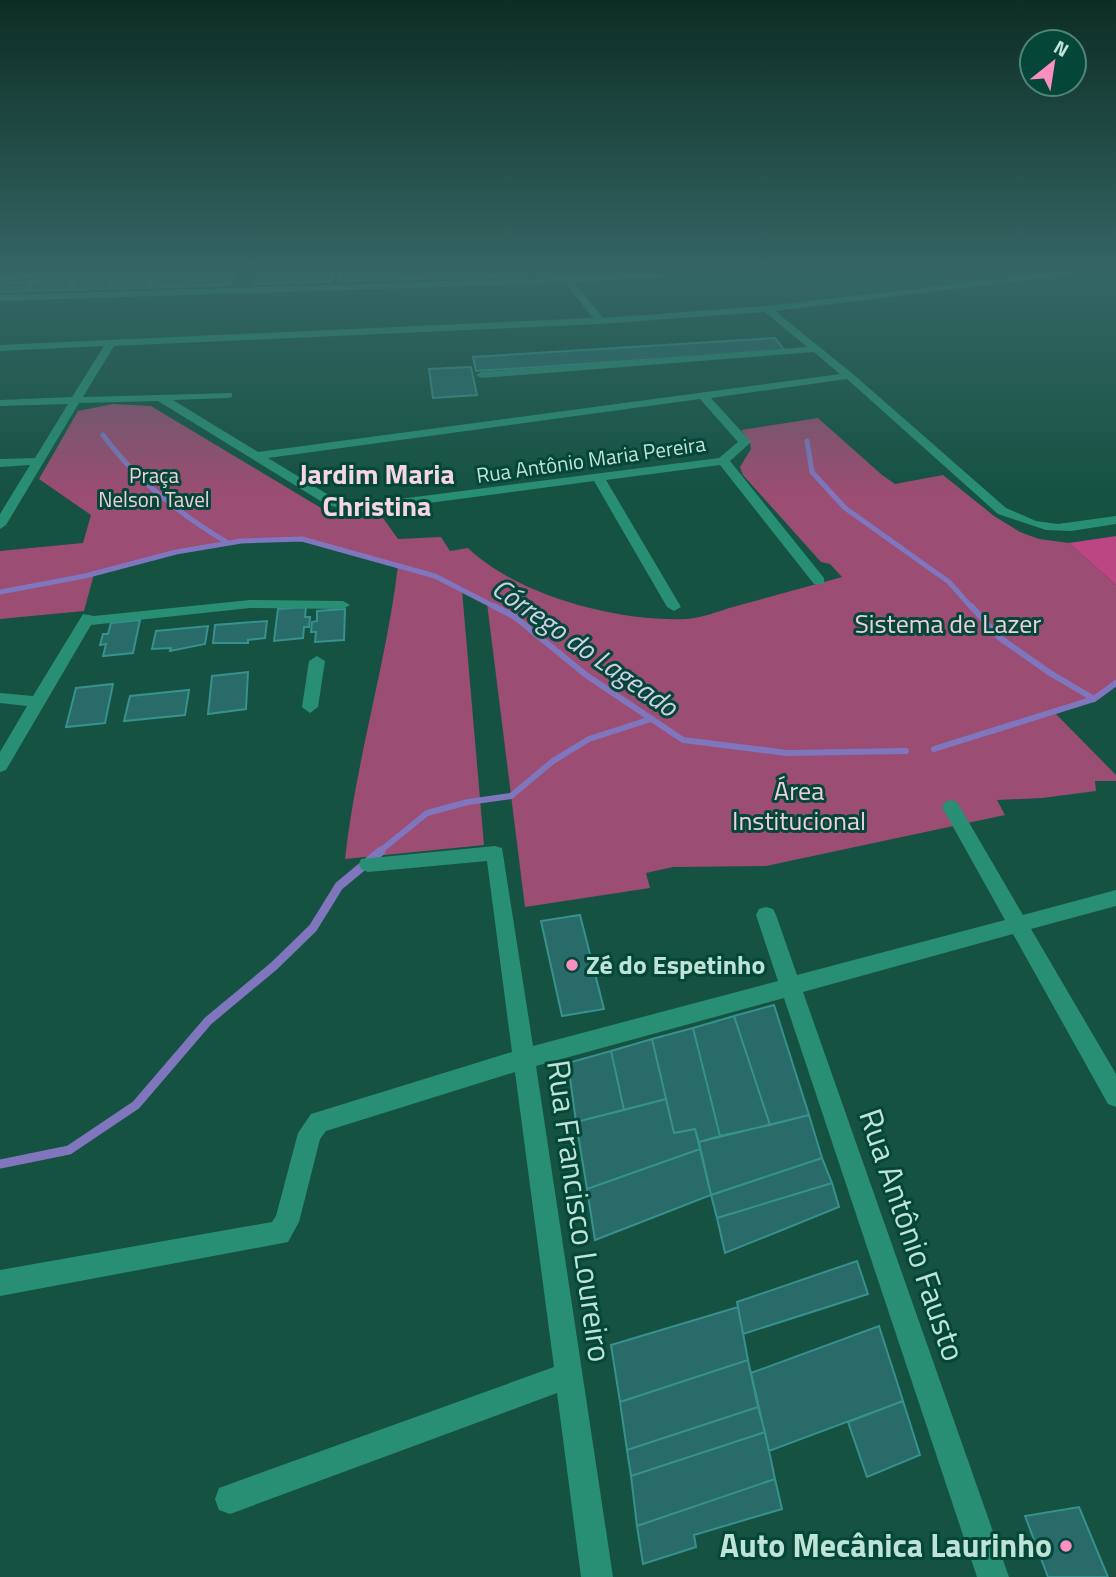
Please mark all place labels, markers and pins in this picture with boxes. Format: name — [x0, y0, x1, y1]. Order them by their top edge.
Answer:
place label: Zé do Espetinho — [586, 945, 765, 984]
marker: Zé do Espetinho — [564, 957, 580, 973]
place label: Auto Mecânica Laurinho — [720, 1521, 1052, 1569]
marker: Auto Mecânica Laurinho — [1058, 1538, 1074, 1554]

